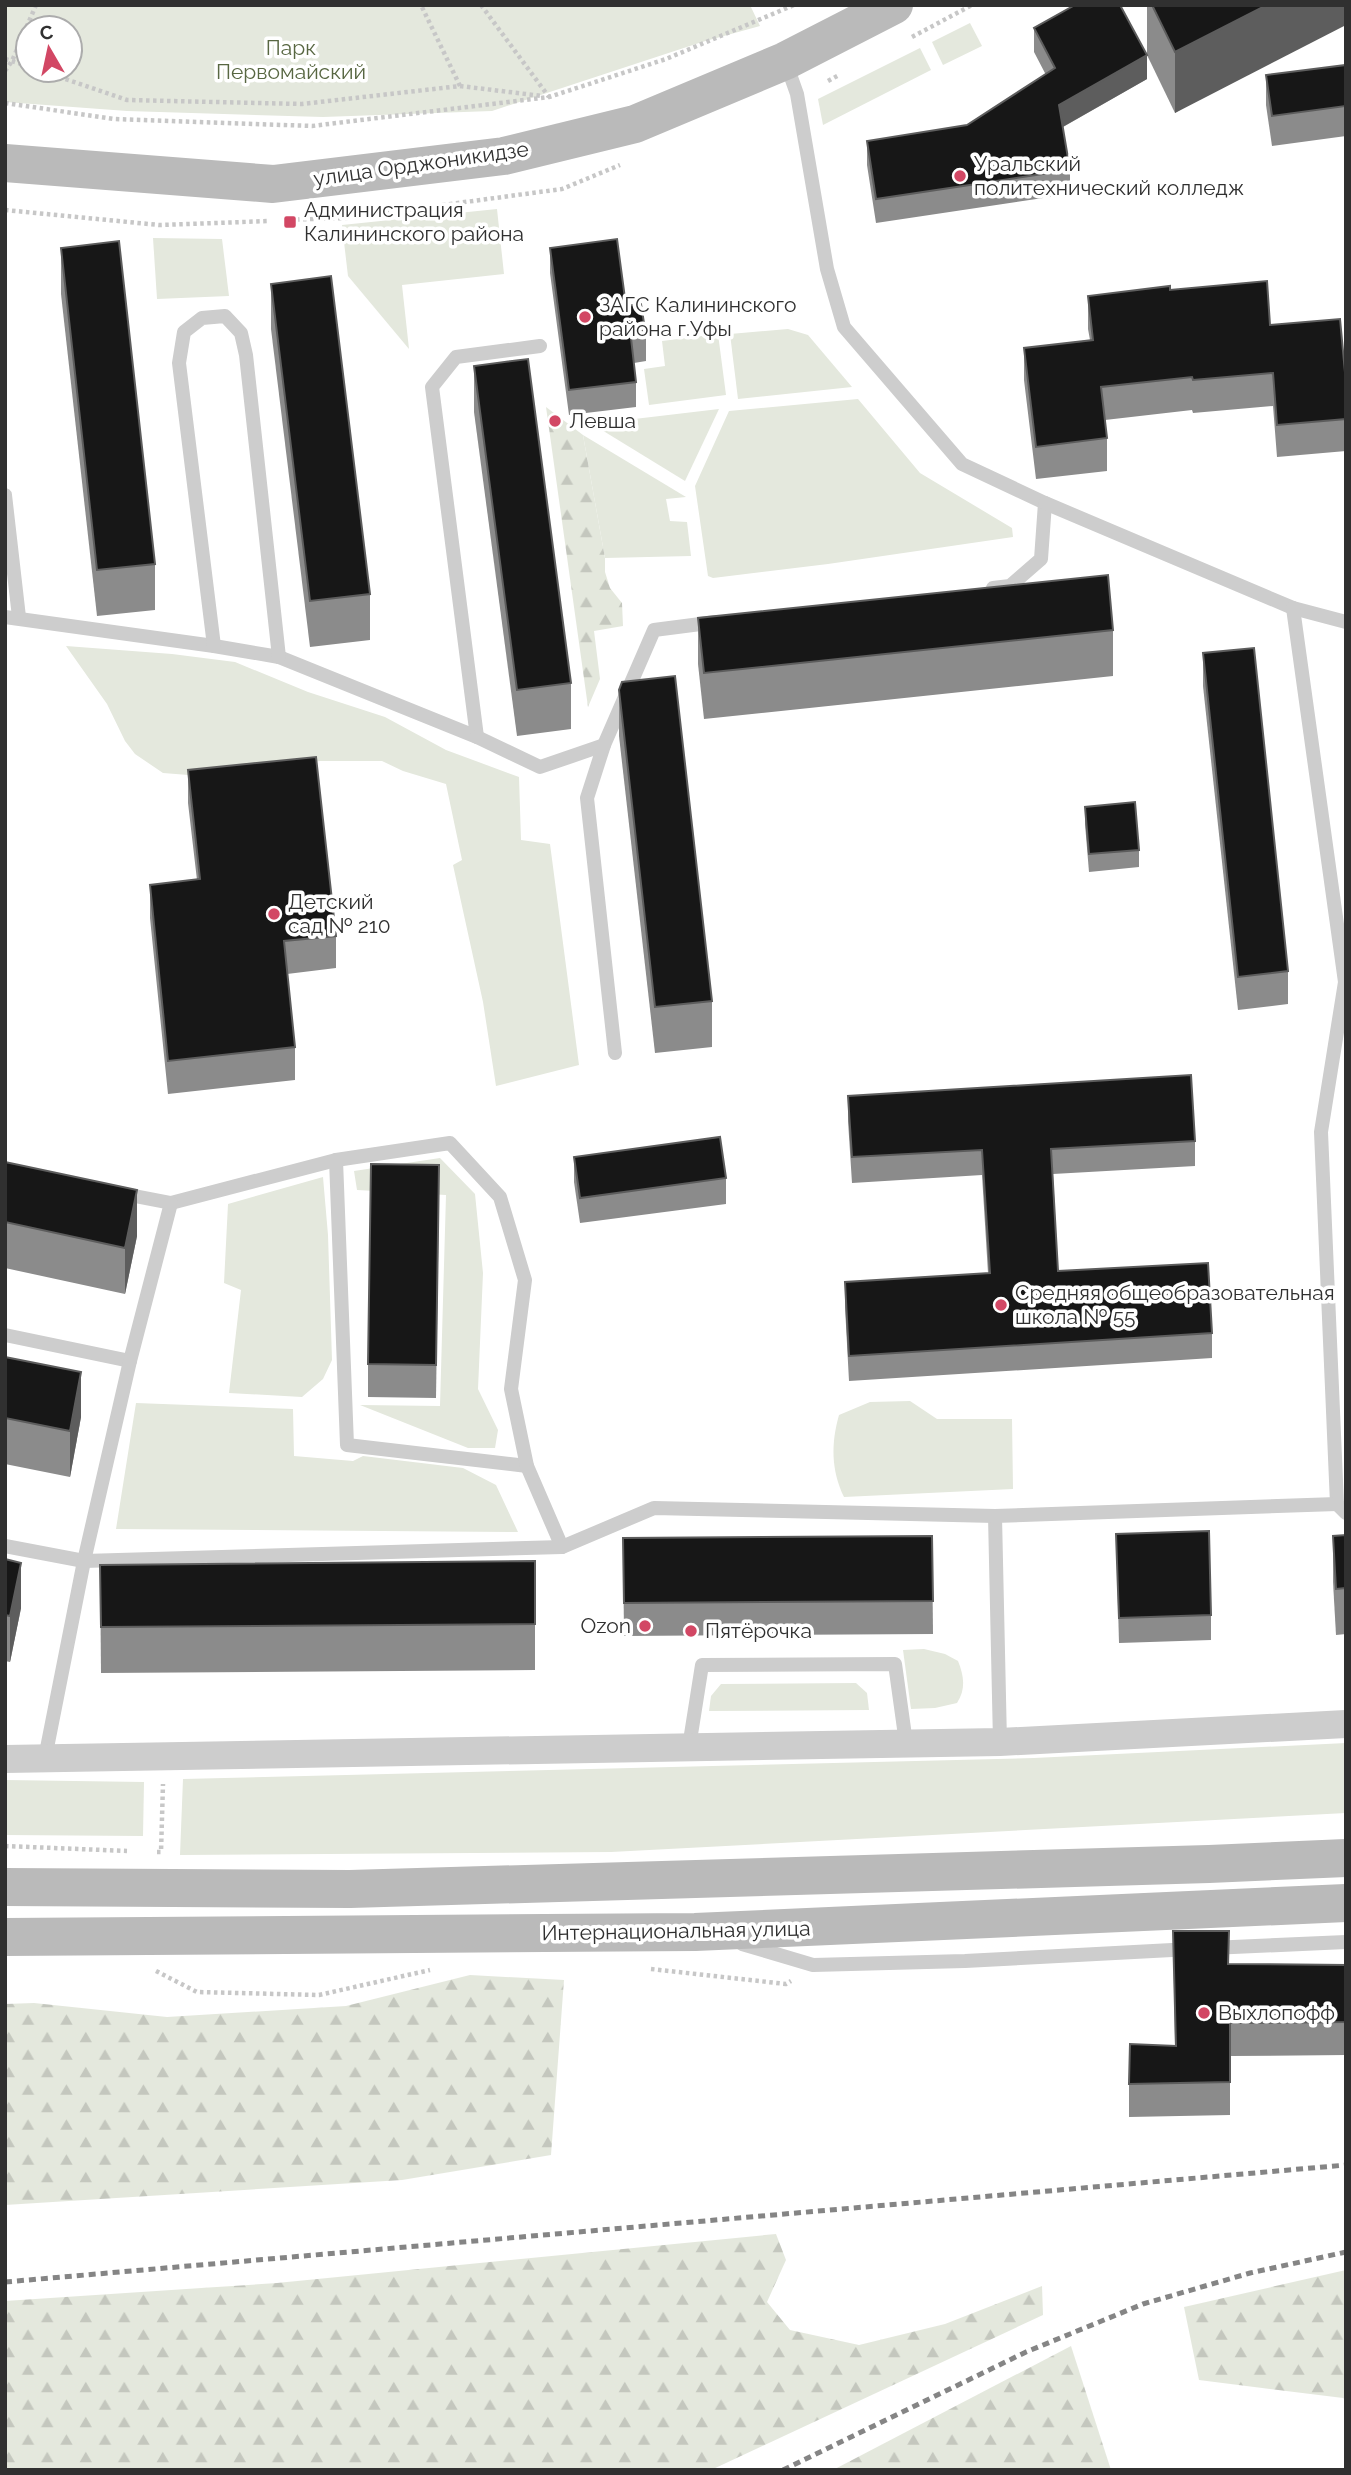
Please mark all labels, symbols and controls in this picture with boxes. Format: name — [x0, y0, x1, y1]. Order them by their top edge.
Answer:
north arrow — [14, 14, 84, 84]
text: С — [38, 20, 55, 44]
park label: Парк Первомайский — [216, 35, 366, 84]
street label: улица Орджоникидзе — [312, 136, 530, 191]
place label: Уральский политехнический колледж — [974, 151, 1244, 200]
marker: Уральский политехнический колледж — [952, 168, 968, 184]
place label: Администрация Калининского района — [304, 197, 524, 246]
marker: Администрация Калининского района — [282, 214, 298, 230]
place label: ЗАГС Калининского района г.Уфы — [599, 292, 796, 341]
marker: ЗАГС Калининского района г.Уфы — [577, 309, 593, 325]
place label: Левша — [569, 408, 636, 433]
marker: Левша — [547, 413, 563, 429]
place label: Детский сад № 210 — [288, 889, 391, 938]
marker: Детский сад № 210 — [266, 906, 282, 922]
place label: Средняя общеобразовательная школа № 55 — [1015, 1280, 1335, 1329]
marker: Средняя общеобразовательная школа № 55 — [993, 1297, 1009, 1313]
place label: Ozon — [580, 1613, 631, 1638]
marker: Ozon — [637, 1618, 653, 1634]
place label: Пятёрочка — [705, 1618, 812, 1643]
marker: Пятёрочка — [683, 1623, 699, 1639]
street label: Интернациональная улица — [541, 1916, 811, 1945]
place label: Выхлопофф — [1218, 2000, 1335, 2025]
marker: Выхлопофф — [1196, 2005, 1212, 2021]

